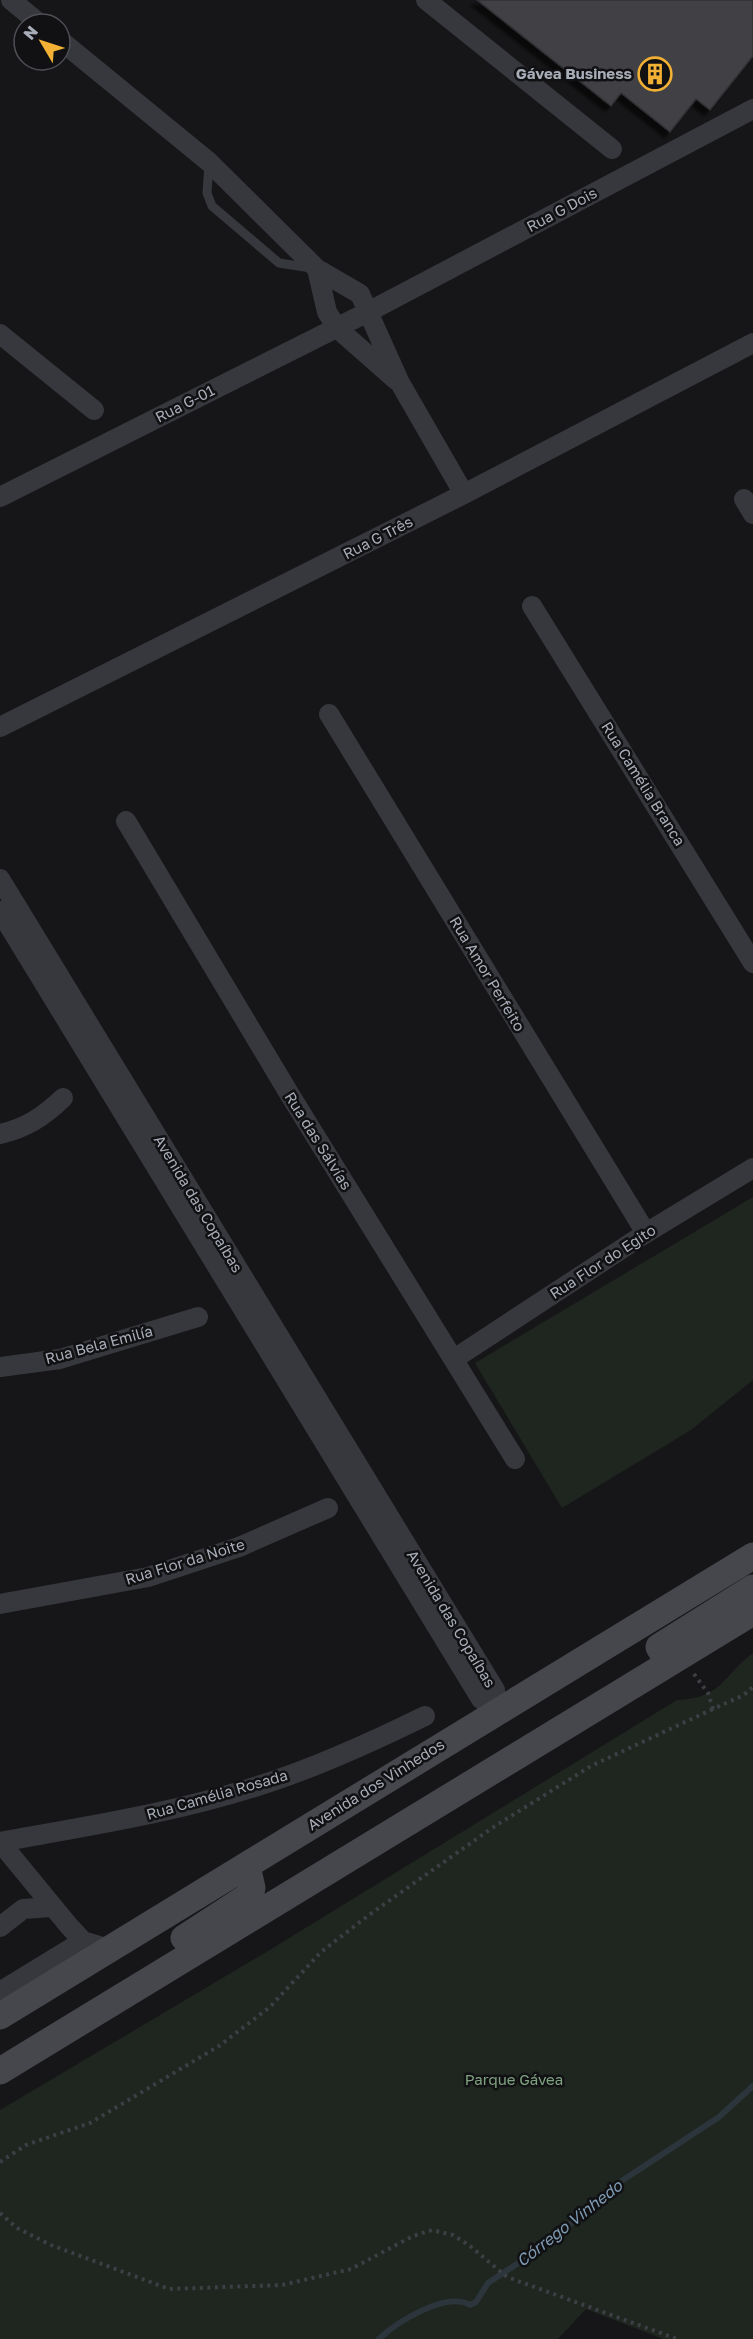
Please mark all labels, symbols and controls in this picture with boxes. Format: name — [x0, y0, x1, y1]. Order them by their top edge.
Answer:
north arrow — [12, 12, 72, 72]
text: N — [19, 22, 42, 44]
building icon: Gávea Business — [637, 56, 673, 92]
place label: Gávea Business — [516, 64, 632, 82]
street label: Rua G Dois — [523, 183, 600, 235]
street label: Rua G-01 — [152, 381, 217, 426]
street label: Rua G Três — [340, 512, 415, 562]
street label: Rua Camélia Branca — [598, 718, 689, 849]
street label: Rua Amor Perfeito — [446, 913, 529, 1034]
street label: Rua das Sálvías — [282, 1088, 356, 1193]
street label: Avenida das Copaíbas — [151, 1132, 247, 1275]
street label: Rua Flor do Egito — [546, 1220, 659, 1302]
street label: Rua Bela Emilía — [43, 1321, 155, 1367]
street label: Rua Flor da Noite — [123, 1534, 247, 1588]
street label: Avenida das Copaíbas — [404, 1547, 500, 1690]
street label: Avenida dos Vinhedos — [304, 1735, 447, 1834]
street label: Rua Camélia Rosada — [144, 1765, 289, 1823]
park label: Parque Gávea — [465, 2070, 563, 2088]
water label: Córrego Vinhedo — [512, 2175, 627, 2271]

